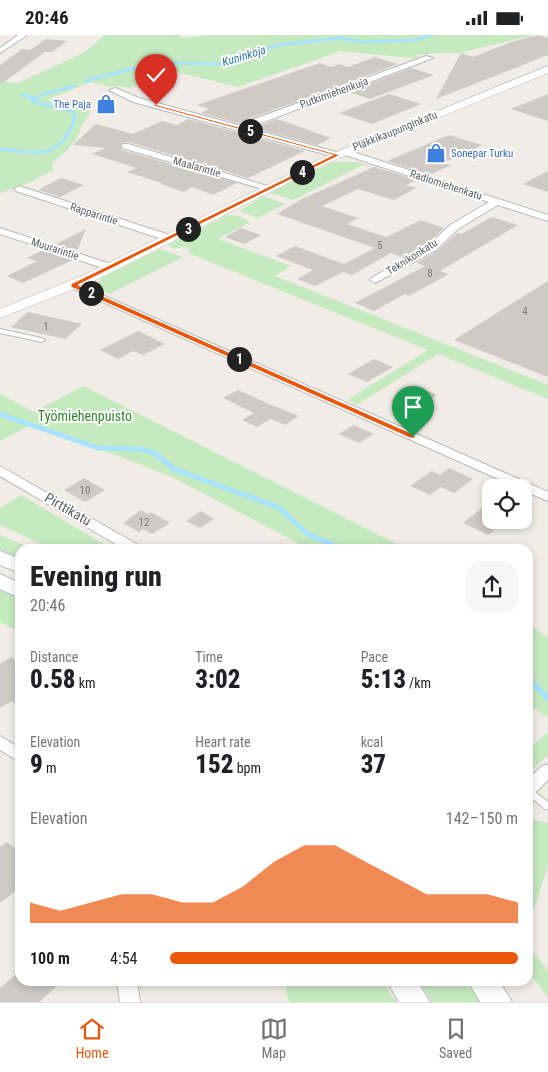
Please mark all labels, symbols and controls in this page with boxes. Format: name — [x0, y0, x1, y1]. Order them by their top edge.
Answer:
text: 20:46 — [25, 6, 69, 29]
water label: Kuninkoja — [220, 43, 268, 69]
pin — [135, 54, 177, 105]
icon: check — [142, 61, 170, 89]
street label: Putkimiehenkuja — [298, 75, 370, 111]
shop icon: The Paja — [95, 93, 117, 115]
place label: The Paja — [53, 98, 91, 111]
street label: Pläkkikaupunginkatu — [351, 108, 439, 154]
pin: 5 — [238, 119, 262, 143]
text: 5 — [247, 123, 254, 139]
shop icon: Sonepar Turku — [425, 142, 447, 164]
place label: Sonepar Turku — [451, 147, 513, 160]
street label: Maalarintie — [172, 154, 222, 180]
pin: 4 — [290, 159, 314, 185]
text: 4 — [299, 164, 306, 180]
street label: Radiomiehenkatu — [408, 167, 484, 203]
street label: Rapparintie — [69, 200, 119, 228]
pin: 3 — [176, 217, 200, 241]
text: 3 — [185, 221, 192, 237]
street label: Muurarintie — [29, 235, 81, 263]
street label: Teknikonkatu — [384, 236, 440, 278]
house number: 5 — [377, 239, 383, 252]
house number: 8 — [427, 267, 433, 280]
pin: 2 — [78, 281, 104, 305]
text: 2 — [88, 285, 95, 301]
house number: 4 — [522, 305, 528, 318]
house number: 1 — [43, 320, 49, 333]
pin: 1 — [226, 347, 252, 371]
text: 1 — [236, 351, 243, 367]
pin — [392, 386, 434, 437]
icon: arrive — [399, 393, 427, 421]
park label: Työmiehenpuisto — [38, 408, 132, 424]
map controls — [482, 479, 532, 529]
button: locate — [482, 479, 532, 529]
house number: 10 — [80, 484, 90, 497]
street label: Pirttikatu — [42, 489, 94, 529]
house number: 12 — [139, 516, 149, 529]
text: Evening run — [30, 560, 162, 593]
button: share — [466, 561, 518, 613]
text: 20:46 — [30, 596, 65, 615]
text: Distance — [30, 649, 78, 665]
text: Time — [195, 649, 223, 665]
text: Pace — [361, 649, 388, 665]
text: 0.58 — [30, 665, 76, 694]
text: 3:02 — [195, 665, 241, 694]
text: 5:13 — [361, 665, 406, 694]
text: km — [76, 675, 96, 691]
text: /km — [406, 675, 431, 691]
text: Elevation — [30, 734, 80, 750]
text: Heart rate — [195, 734, 251, 750]
text: kcal — [361, 734, 383, 750]
text: 9 — [30, 750, 43, 779]
text: 152 — [195, 750, 233, 779]
text: 37 — [361, 750, 386, 779]
text: m — [43, 760, 56, 776]
text: bpm — [233, 760, 261, 776]
text: Elevation — [30, 809, 88, 828]
text: 142–150 m — [446, 809, 518, 828]
text: 100 m — [30, 949, 70, 968]
text: 4:54 — [110, 949, 137, 968]
tab: Home — [76, 1015, 108, 1061]
tab: Map — [260, 1015, 288, 1061]
tab: Saved — [439, 1015, 472, 1061]

